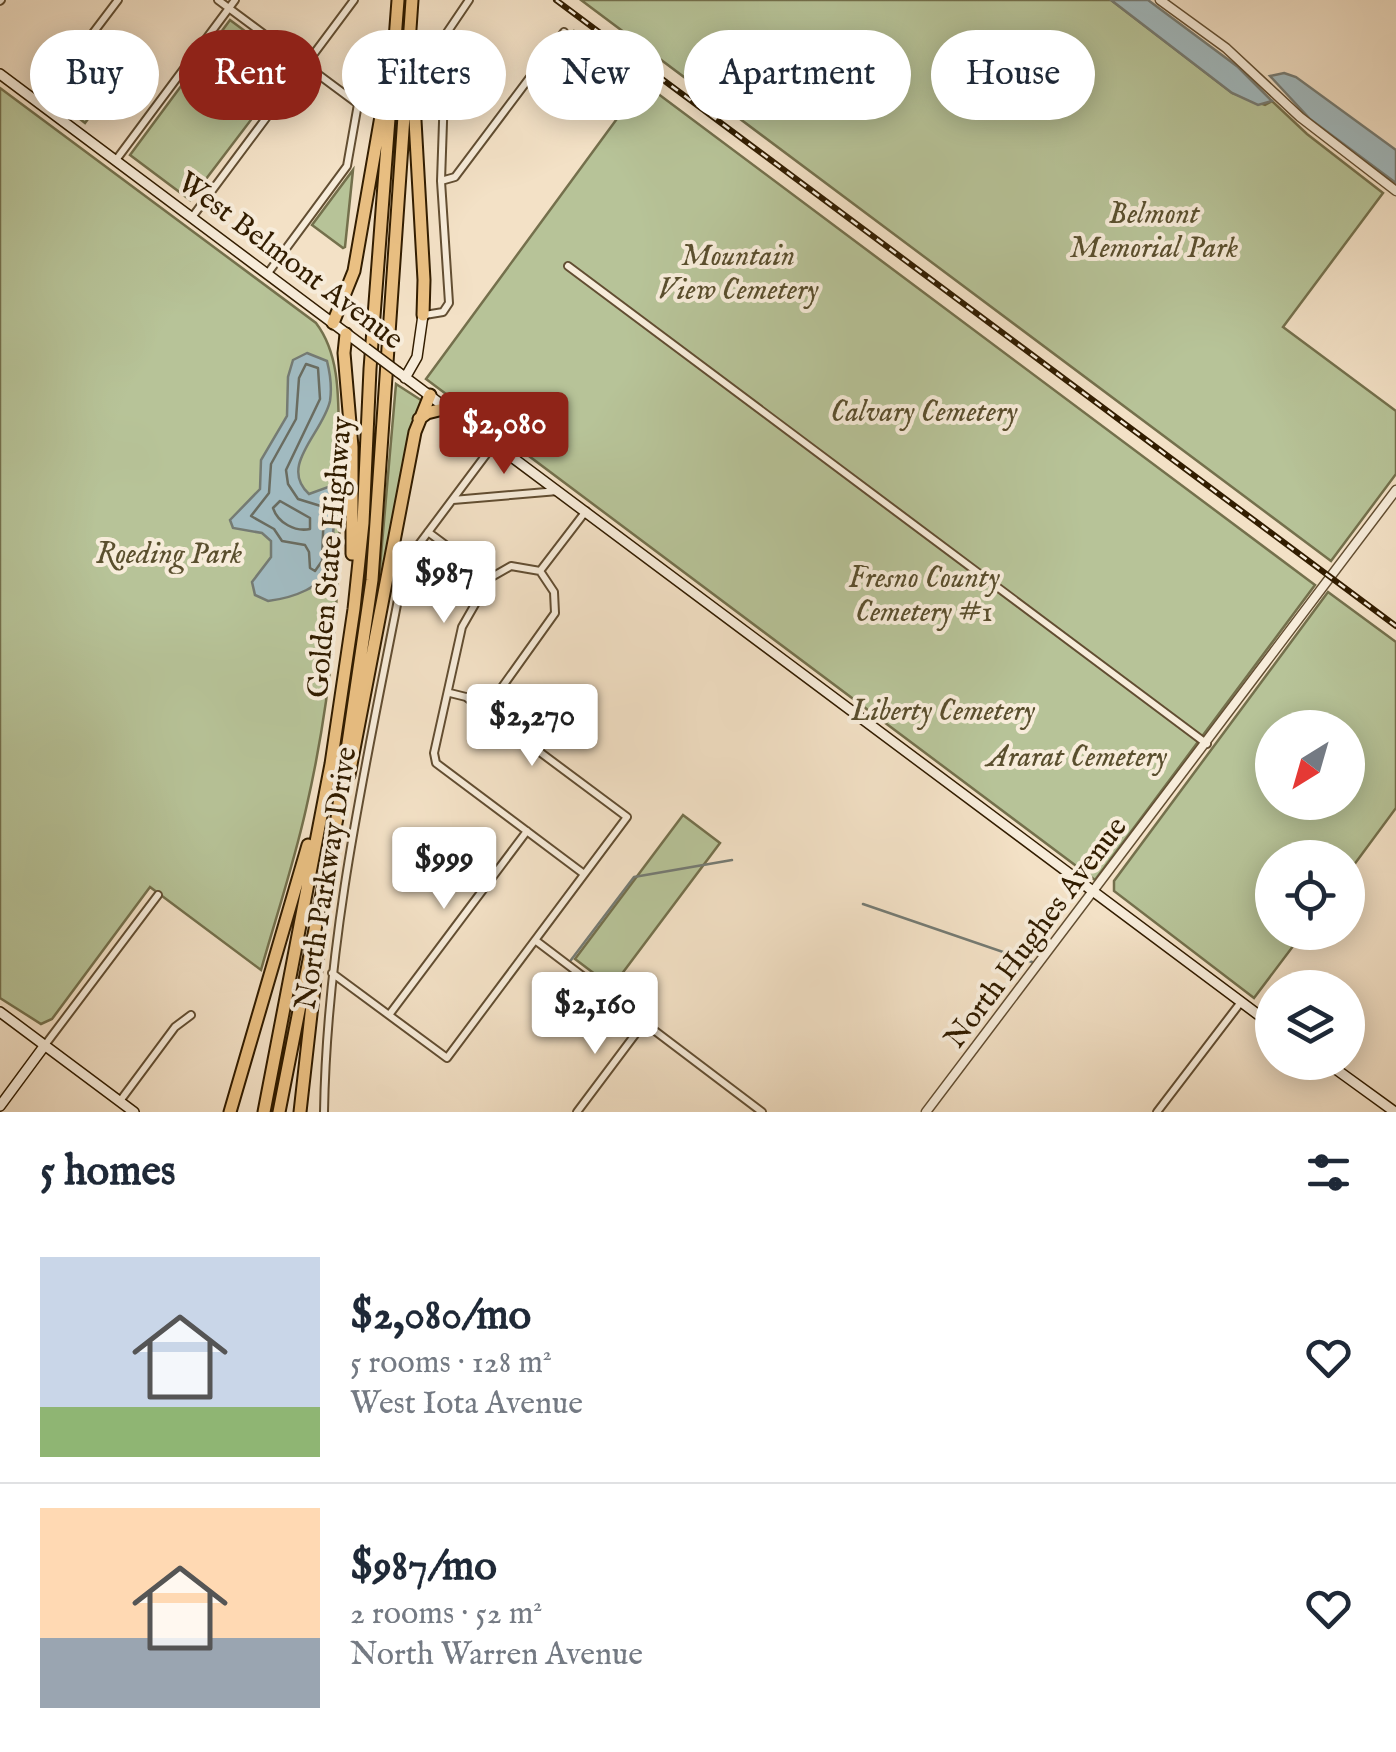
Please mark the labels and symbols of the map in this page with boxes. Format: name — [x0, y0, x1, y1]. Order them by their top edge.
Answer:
street label: West Belmont Avenue — [169, 164, 411, 359]
park label: Belmont Memorial Park — [1070, 196, 1238, 268]
park label: Mountain View Cemetery — [658, 238, 819, 310]
pin: $2,080 — [423, 392, 585, 477]
park label: Calvary Cemetery — [831, 394, 1018, 432]
street label: Golden State Highway — [300, 415, 362, 699]
park label: Roeding Park — [96, 536, 242, 574]
pin: $987 — [385, 541, 503, 626]
park label: Fresno County Cemetery #1 — [848, 560, 1000, 632]
pin: $2,270 — [451, 684, 613, 769]
park label: Liberty Cemetery — [850, 693, 1036, 731]
north arrow — [1255, 710, 1365, 820]
park label: Ararat Cemetery — [984, 739, 1168, 777]
street label: North Parkway Drive — [287, 744, 367, 1012]
street label: North Hughes Avenue — [937, 810, 1136, 1057]
pin: $999 — [385, 827, 503, 912]
pin: $2,160 — [514, 972, 676, 1057]

